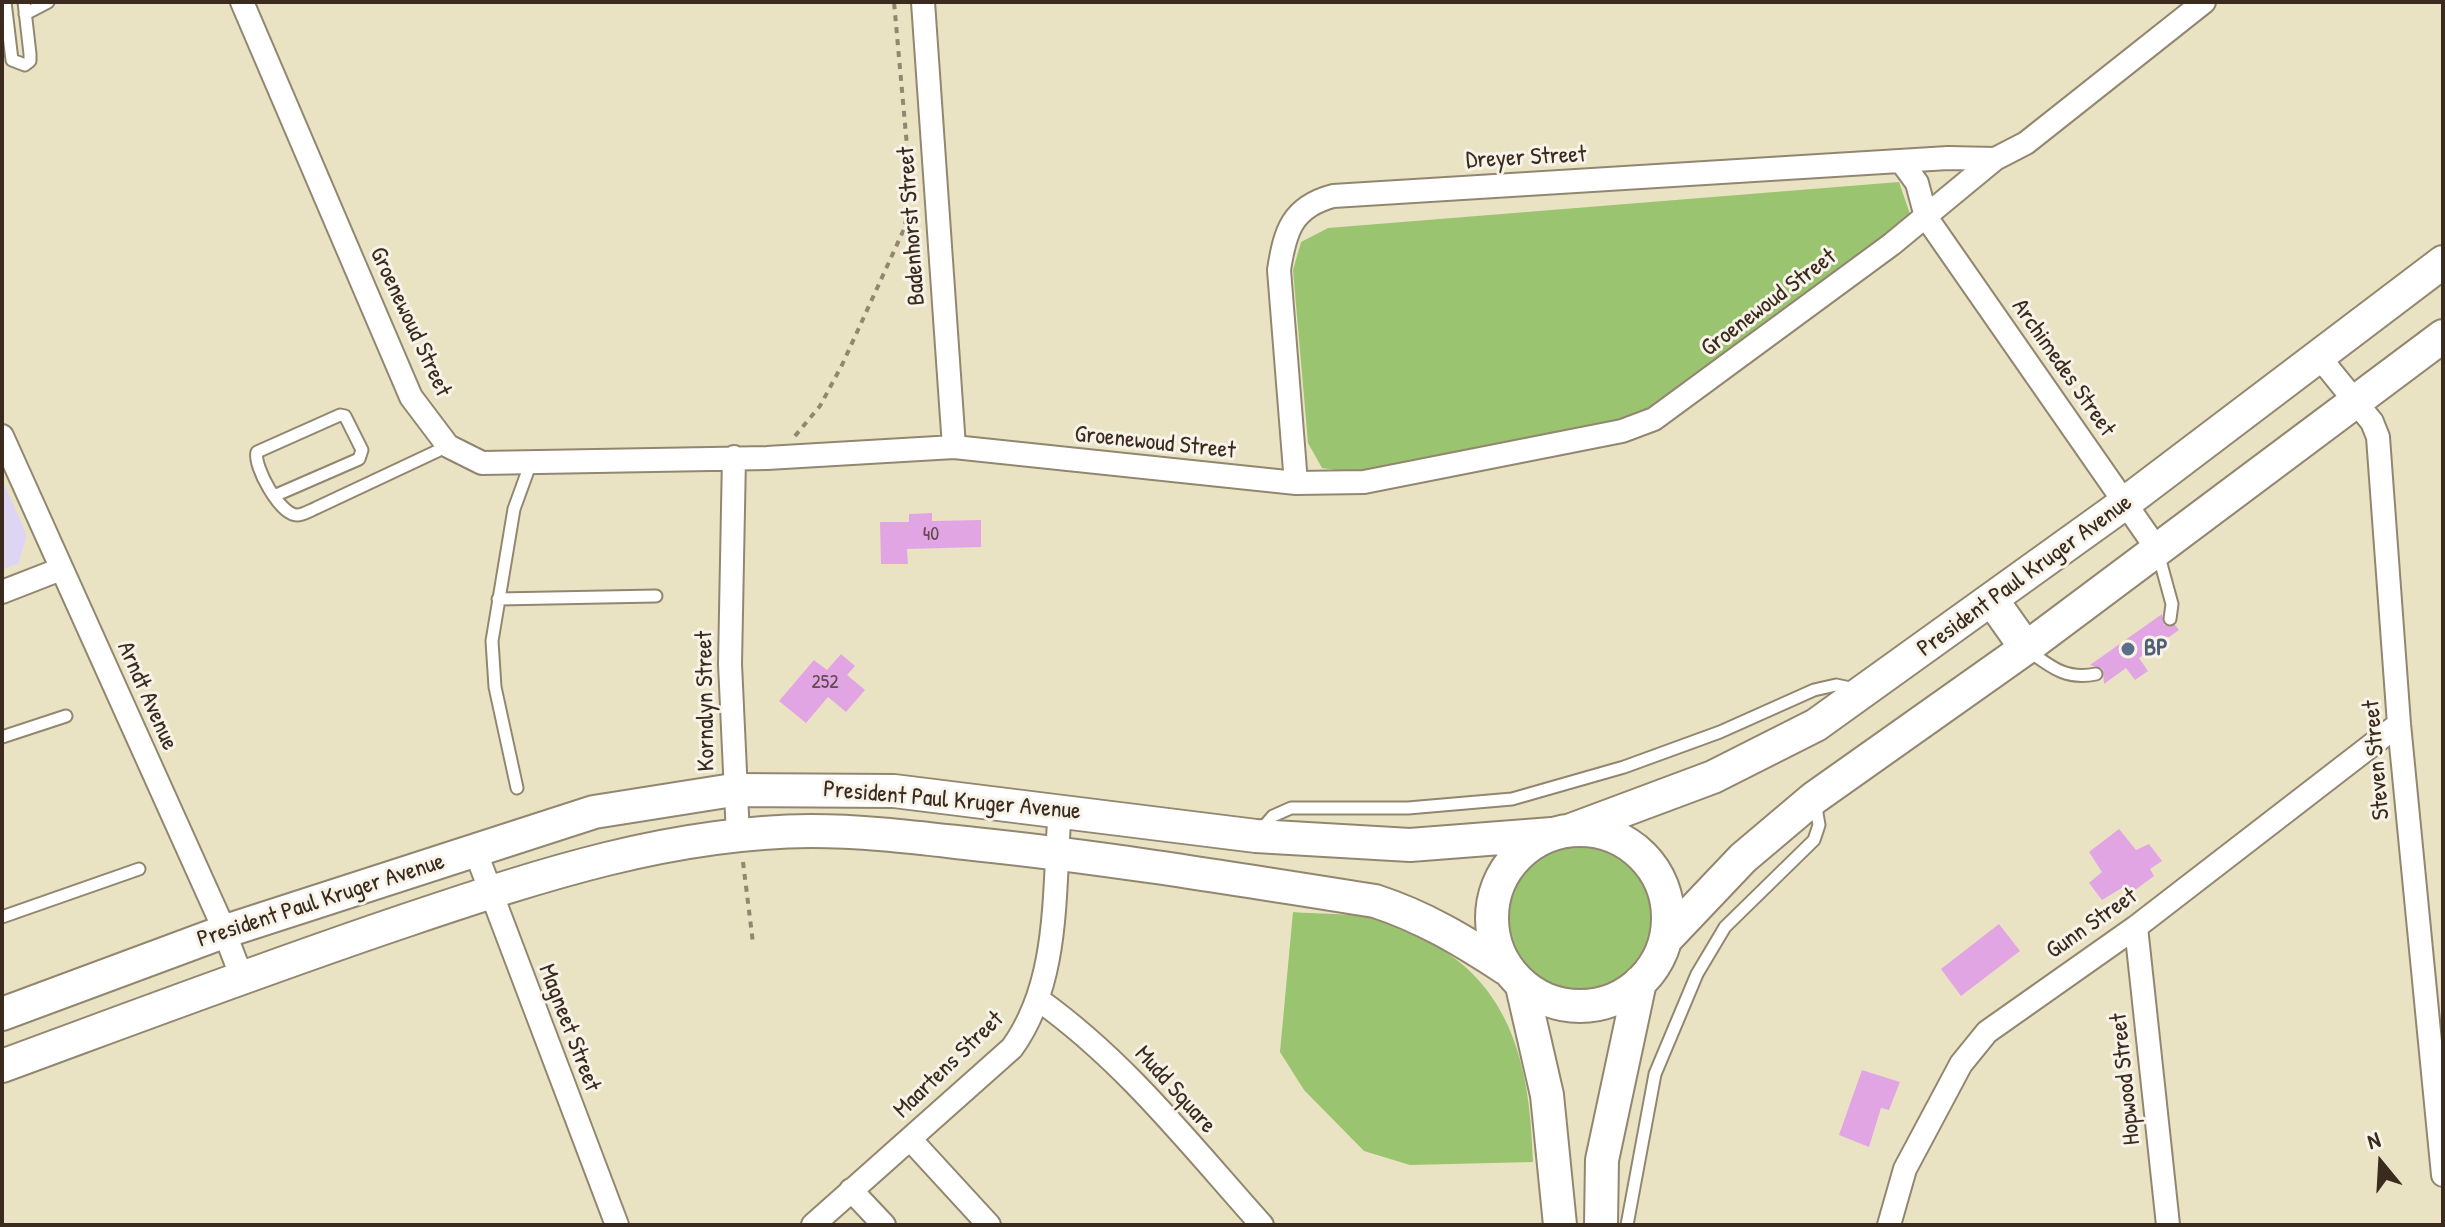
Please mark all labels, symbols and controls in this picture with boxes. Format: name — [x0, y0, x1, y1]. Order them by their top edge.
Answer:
street label: Dreyer Street — [1465, 140, 1587, 176]
street label: Badenhorst Street — [892, 146, 932, 306]
street label: Groenewoud Street — [363, 243, 457, 401]
street label: Groenewoud Street — [1696, 243, 1842, 363]
street label: Archimedes Street — [2005, 294, 2121, 442]
street label: Groenewoud Street — [1073, 420, 1237, 466]
street label: President Paul Kruger Avenue — [1912, 488, 2138, 664]
house number: 40 — [923, 523, 939, 547]
street label: Kornalyn Street — [690, 631, 722, 771]
place label: BP — [2144, 635, 2168, 663]
street label: Arndt Avenue — [110, 637, 184, 755]
marker: BP — [2119, 640, 2137, 658]
house number: 252 — [811, 671, 839, 695]
street label: Steven Street — [2357, 699, 2397, 821]
street label: President Paul Kruger Avenue — [822, 775, 1082, 827]
street label: President Paul Kruger Avenue — [194, 847, 448, 955]
street label: Gunn Street — [2041, 882, 2143, 966]
street label: Magneet Street — [532, 960, 606, 1096]
street label: Maartens Street — [888, 1005, 1010, 1125]
street label: Hopwood Street — [2105, 1012, 2147, 1146]
street label: Mudd Square — [1128, 1040, 1222, 1140]
north arrow — [2341, 1123, 2421, 1203]
text: N — [2363, 1124, 2384, 1156]

